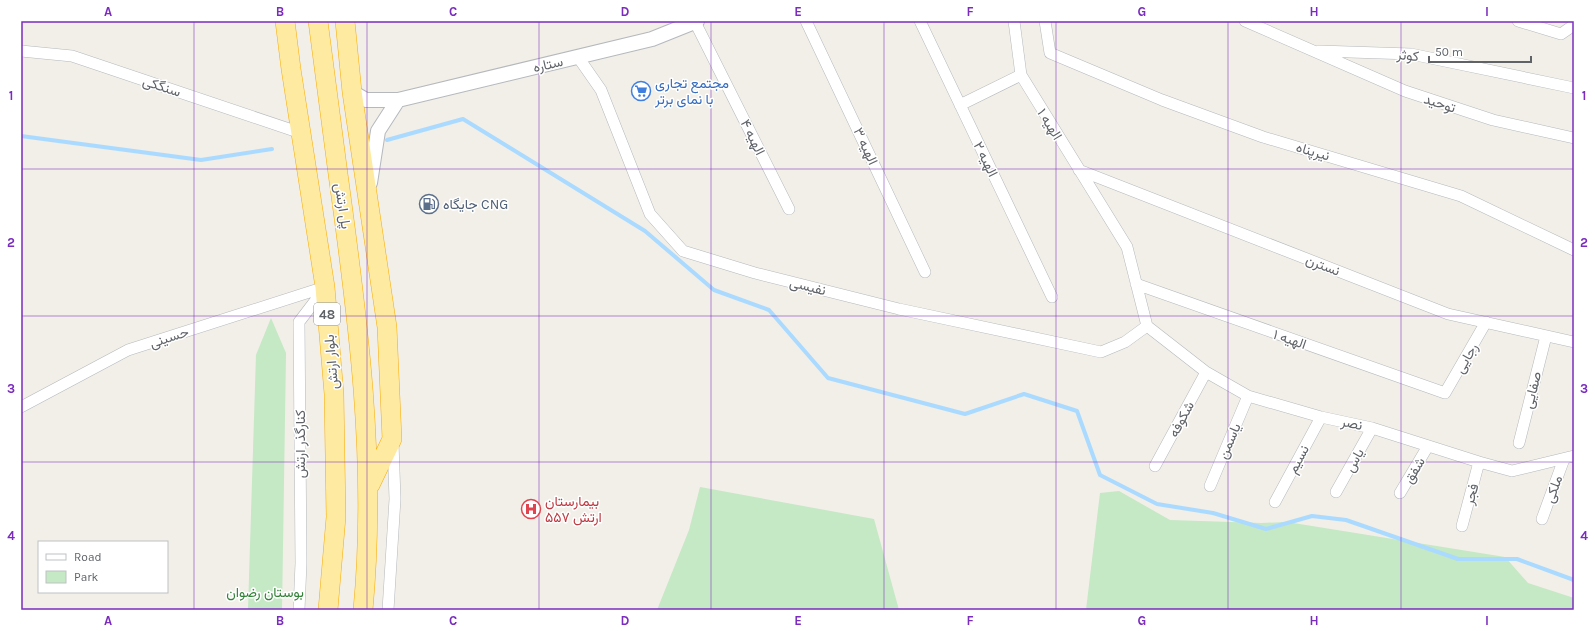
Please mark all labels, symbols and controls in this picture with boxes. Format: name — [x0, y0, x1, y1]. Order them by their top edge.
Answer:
text: A — [104, 4, 112, 19]
text: B — [276, 4, 284, 19]
text: C — [449, 4, 457, 19]
text: D — [621, 4, 630, 19]
text: E — [794, 4, 802, 19]
text: F — [966, 4, 974, 19]
text: G — [1138, 4, 1146, 19]
text: H — [1309, 4, 1319, 19]
text: I — [1485, 4, 1489, 19]
scale bar — [1429, 38, 1531, 64]
text: 50 m — [1435, 45, 1463, 59]
street label: کوثر — [1395, 46, 1420, 65]
street label: ستاره — [531, 53, 565, 76]
street label: سنگکی — [141, 72, 183, 101]
place label: مجتمع تجاری با نمای برتر — [654, 75, 729, 108]
supermarket icon: مجتمع تجاری با نمای برتر — [630, 80, 652, 102]
text: 1 — [9, 88, 13, 103]
text: 1 — [1582, 88, 1586, 103]
street label: توحید — [1422, 90, 1458, 117]
street label: الهیه ۱ — [1033, 105, 1066, 143]
street label: الهیه ۴ — [737, 116, 769, 158]
street label: الهیه ۳ — [850, 125, 882, 168]
street label: الهیه ۲ — [970, 139, 1001, 180]
street label: نیرپناه — [1294, 139, 1332, 165]
street label: پل ارتش — [330, 182, 355, 231]
fuel station icon: جایگاه CNG — [418, 193, 440, 215]
place label: جایگاه CNG — [443, 196, 508, 213]
text: 2 — [7, 235, 15, 250]
text: 2 — [1580, 235, 1588, 250]
street label: نسترن — [1303, 251, 1342, 280]
street label: نفیسی — [788, 274, 828, 299]
road number: 48 — [314, 303, 340, 325]
street label: حسینی — [147, 323, 191, 352]
street label: الهیه ۱ — [1271, 326, 1309, 353]
street label: بلوار ارتش — [321, 334, 342, 390]
street label: رجایی — [1451, 340, 1482, 376]
street label: صفایی — [1520, 369, 1545, 410]
text: 3 — [7, 381, 15, 396]
text: 3 — [1580, 381, 1588, 396]
street label: شکوفه — [1165, 398, 1198, 440]
street label: کنارگذر ارتش — [292, 410, 309, 478]
street label: نصر — [1339, 413, 1364, 434]
street label: یاسمن — [1214, 421, 1245, 462]
street label: نسیم — [1284, 442, 1313, 476]
street label: یاس — [1341, 445, 1368, 475]
street label: شفق — [1400, 454, 1429, 486]
street label: ملکی — [1541, 473, 1566, 505]
street label: فجر — [1460, 482, 1482, 508]
place label: بیمارستان ۵۵۷ ارتش — [545, 493, 602, 526]
hospital icon: بیمارستان ۵۵۷ ارتش — [520, 498, 542, 520]
text: 4 — [7, 528, 15, 543]
text: 4 — [1580, 528, 1588, 543]
legend — [38, 541, 168, 593]
text: Road — [74, 550, 102, 564]
text: Park — [74, 570, 99, 584]
park label: بوستان رضوان — [226, 584, 304, 601]
text: A — [104, 613, 112, 628]
text: B — [276, 613, 284, 628]
text: C — [449, 613, 457, 628]
text: D — [621, 613, 630, 628]
text: E — [794, 613, 802, 628]
text: F — [966, 613, 974, 628]
text: G — [1138, 613, 1146, 628]
text: H — [1309, 613, 1319, 628]
text: I — [1485, 613, 1489, 628]

